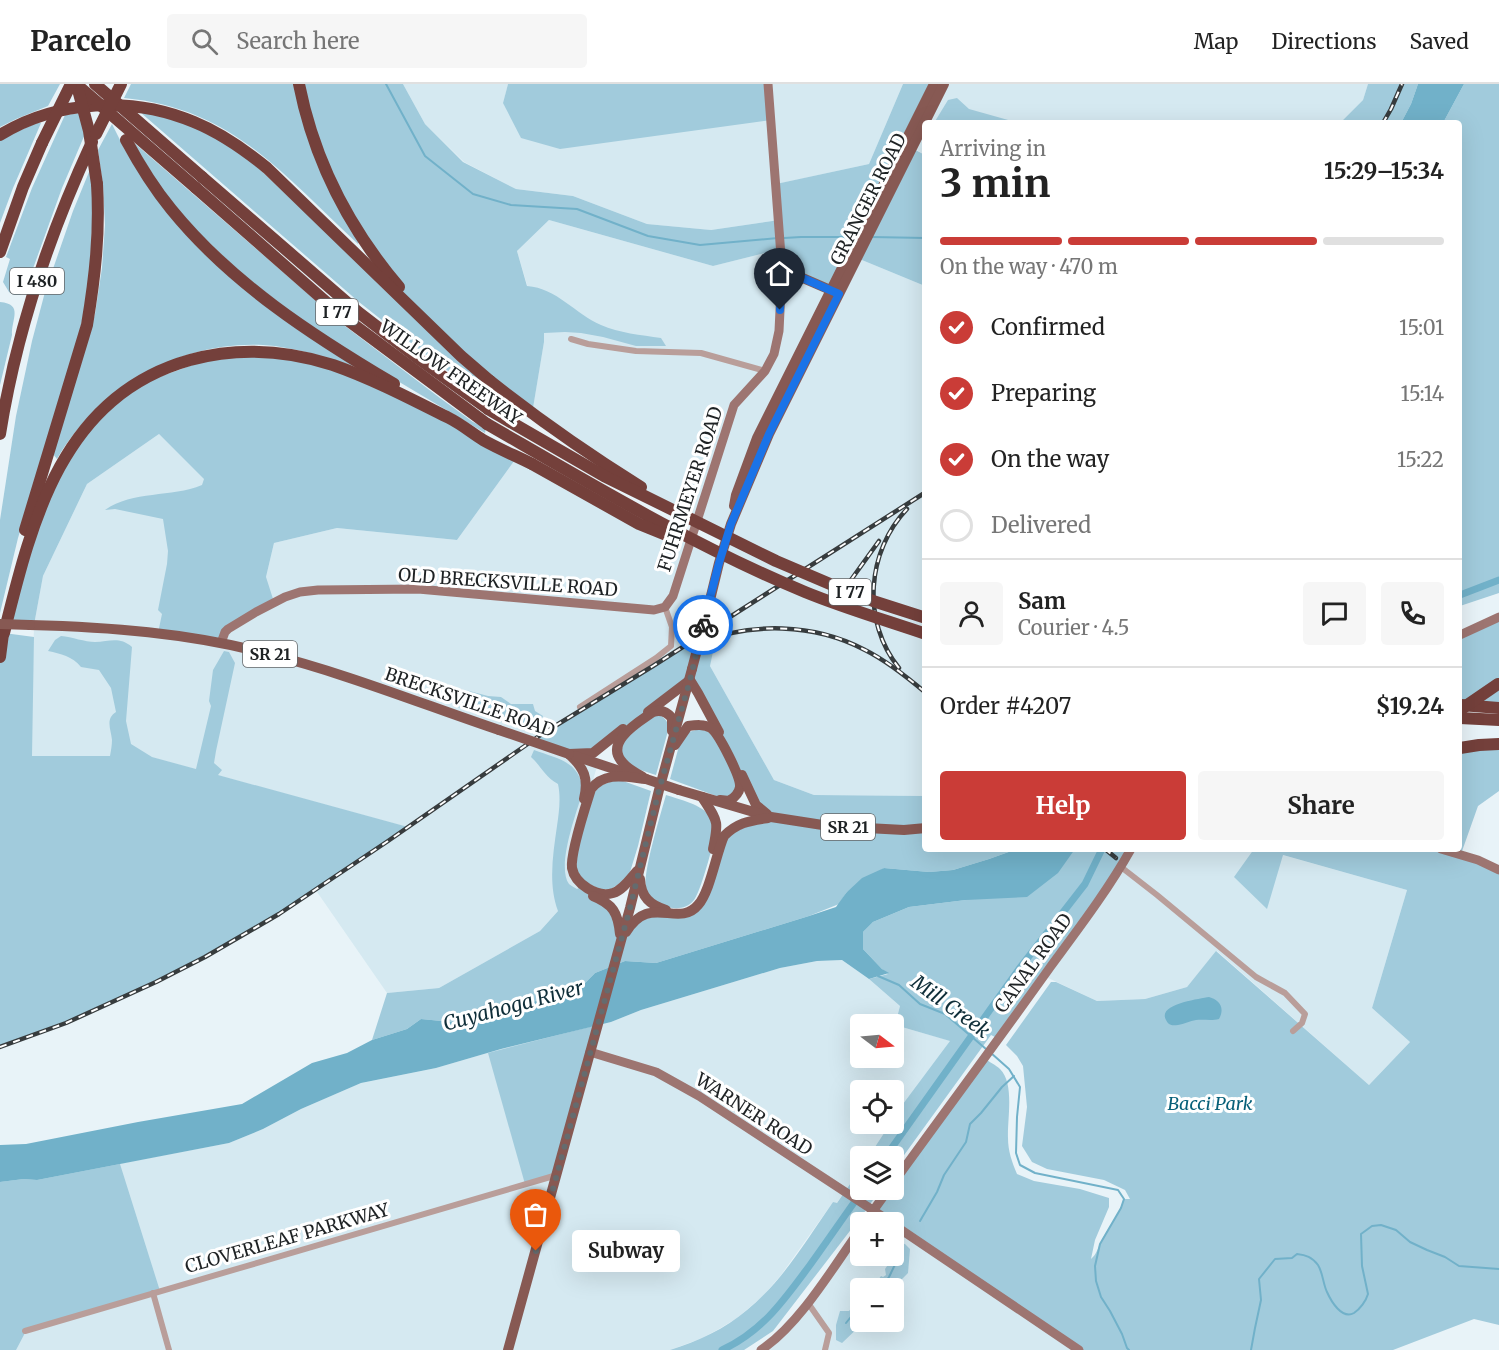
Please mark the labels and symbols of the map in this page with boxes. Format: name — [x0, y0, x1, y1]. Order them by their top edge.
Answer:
street label: GRANGER ROAD — [825, 129, 911, 269]
pin — [754, 248, 805, 310]
road number: I 480 — [10, 268, 64, 294]
road number: I 77 — [316, 299, 358, 325]
street label: WILLOW FREEWAY — [375, 314, 527, 430]
street label: FUHRMEYER ROAD — [652, 404, 728, 574]
street label: OLD BRECKSVILLE ROAD — [397, 563, 619, 601]
road number: I 77 — [829, 579, 871, 605]
courier — [673, 595, 733, 655]
road number: SR 21 — [243, 641, 297, 667]
street label: BRECKSVILLE ROAD — [382, 662, 558, 742]
road number: SR 21 — [821, 814, 875, 840]
street label: CANAL ROAD — [989, 909, 1077, 1017]
water label: Mill Creek — [906, 969, 995, 1043]
water label: Cuyahoga River — [440, 974, 587, 1036]
north arrow — [850, 1014, 904, 1068]
street label: WARNER ROAD — [690, 1067, 817, 1160]
park label: Bacci Park — [1167, 1092, 1253, 1115]
pin — [510, 1189, 561, 1251]
street label: CLOVERLEAF PARKWAY — [182, 1198, 392, 1278]
callout: Subway — [572, 1230, 680, 1272]

